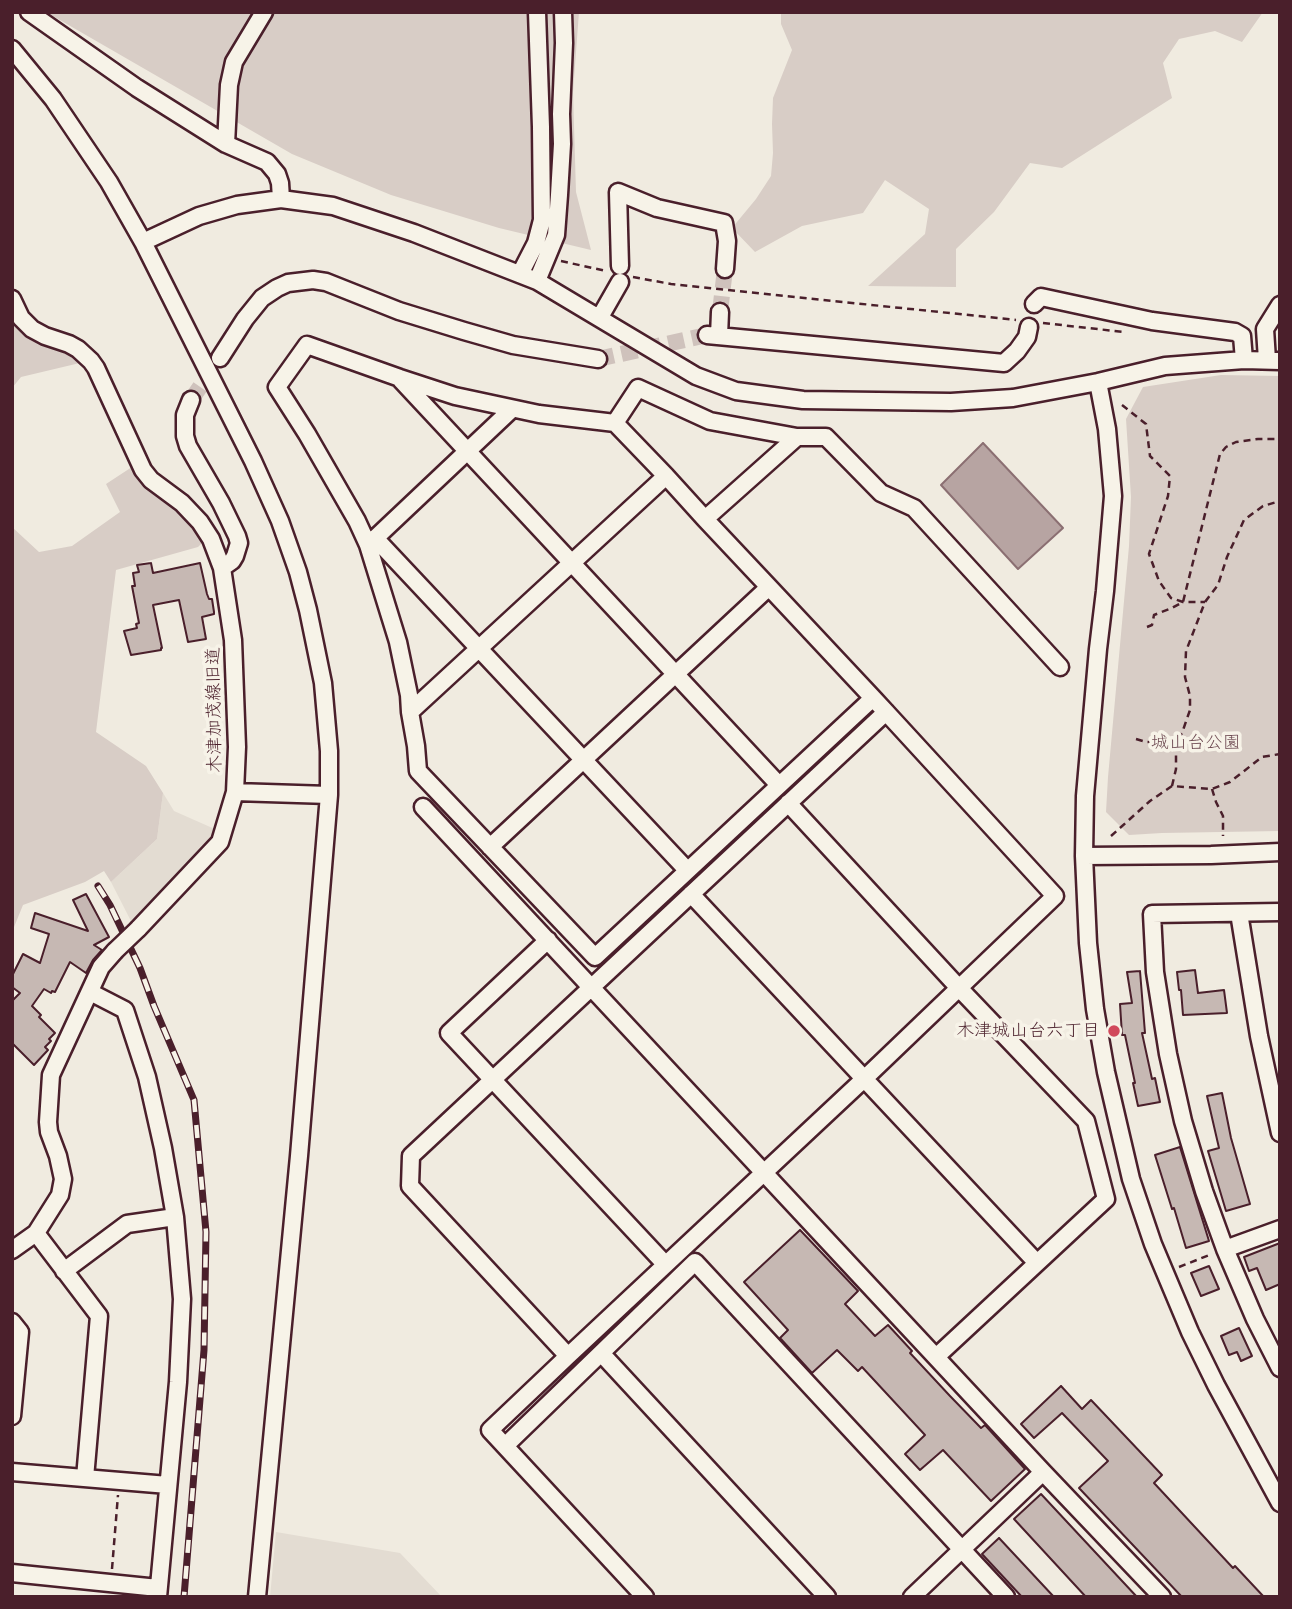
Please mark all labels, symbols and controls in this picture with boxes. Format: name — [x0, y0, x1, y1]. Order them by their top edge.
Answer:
street label: 木津加茂線旧道 — [203, 647, 227, 773]
park label: 城山台公園 — [1151, 732, 1241, 754]
place label: 木津城山台六丁目 — [956, 1020, 1100, 1042]
marker: 木津城山台六丁目 — [1106, 1023, 1122, 1039]

